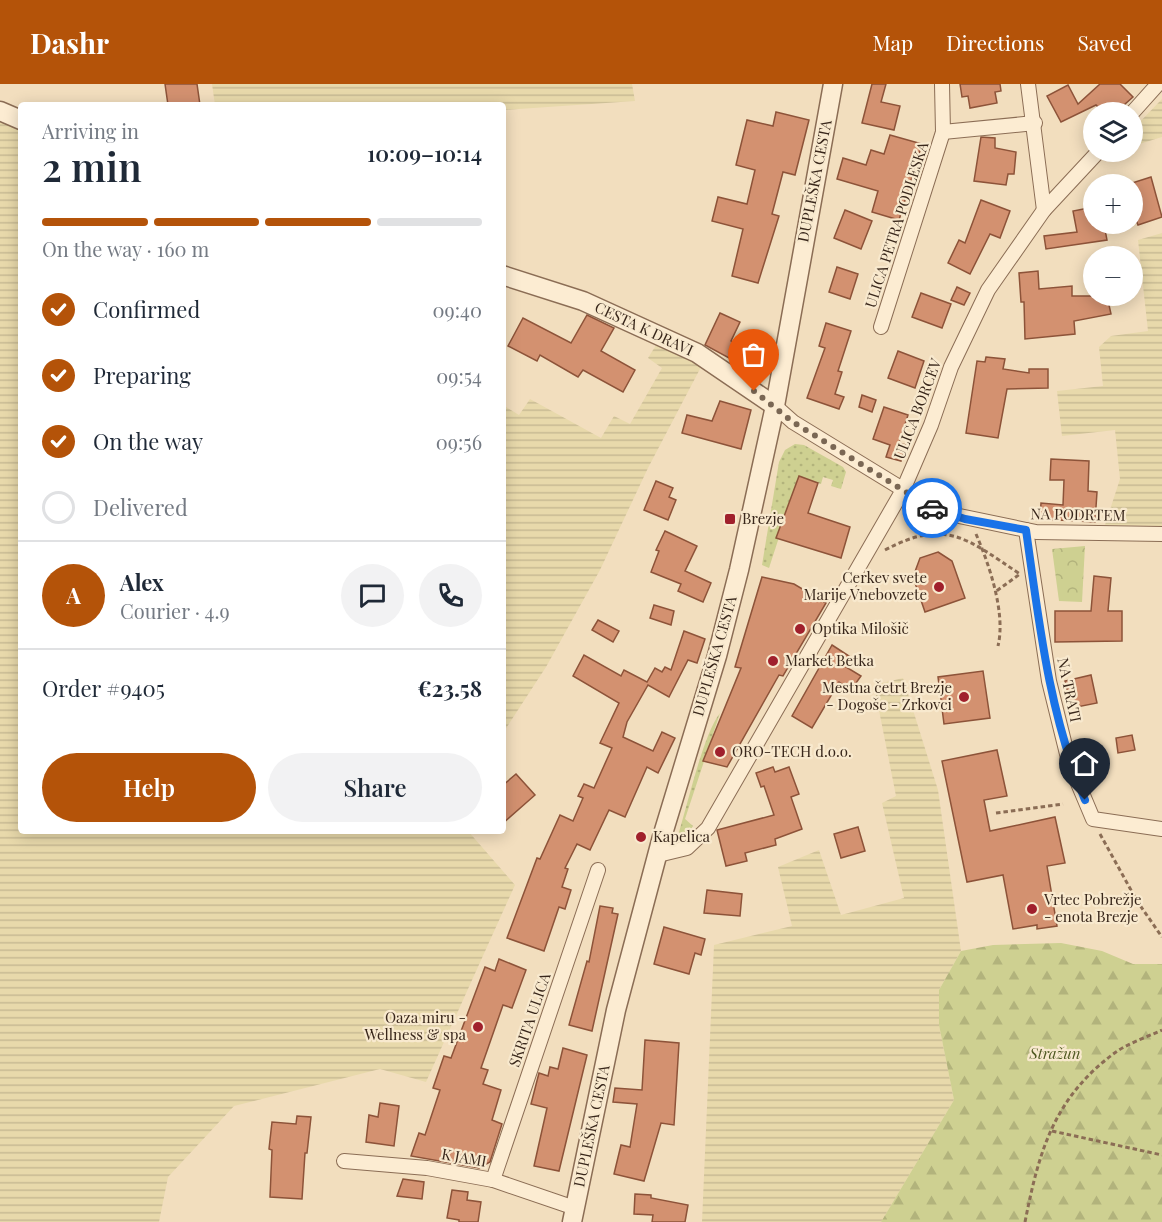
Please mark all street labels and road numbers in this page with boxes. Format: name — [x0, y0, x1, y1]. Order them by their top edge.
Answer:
street label: DUPLEŠKA CESTA — [792, 117, 836, 244]
street label: ULICA PETRA PODLESKA — [860, 139, 933, 310]
street label: CESTA K DRAVI — [592, 297, 697, 360]
street label: ULICA BORCEV — [889, 355, 946, 462]
street label: NA PODRTEM — [1030, 503, 1126, 525]
street label: DUPLEŠKA CESTA — [687, 593, 741, 718]
street label: NA TRATI — [1053, 656, 1087, 724]
street label: SKRITA ULICA — [504, 969, 555, 1069]
street label: DUPLEŠKA CESTA — [568, 1062, 614, 1189]
street label: K JAMI — [440, 1143, 488, 1171]

